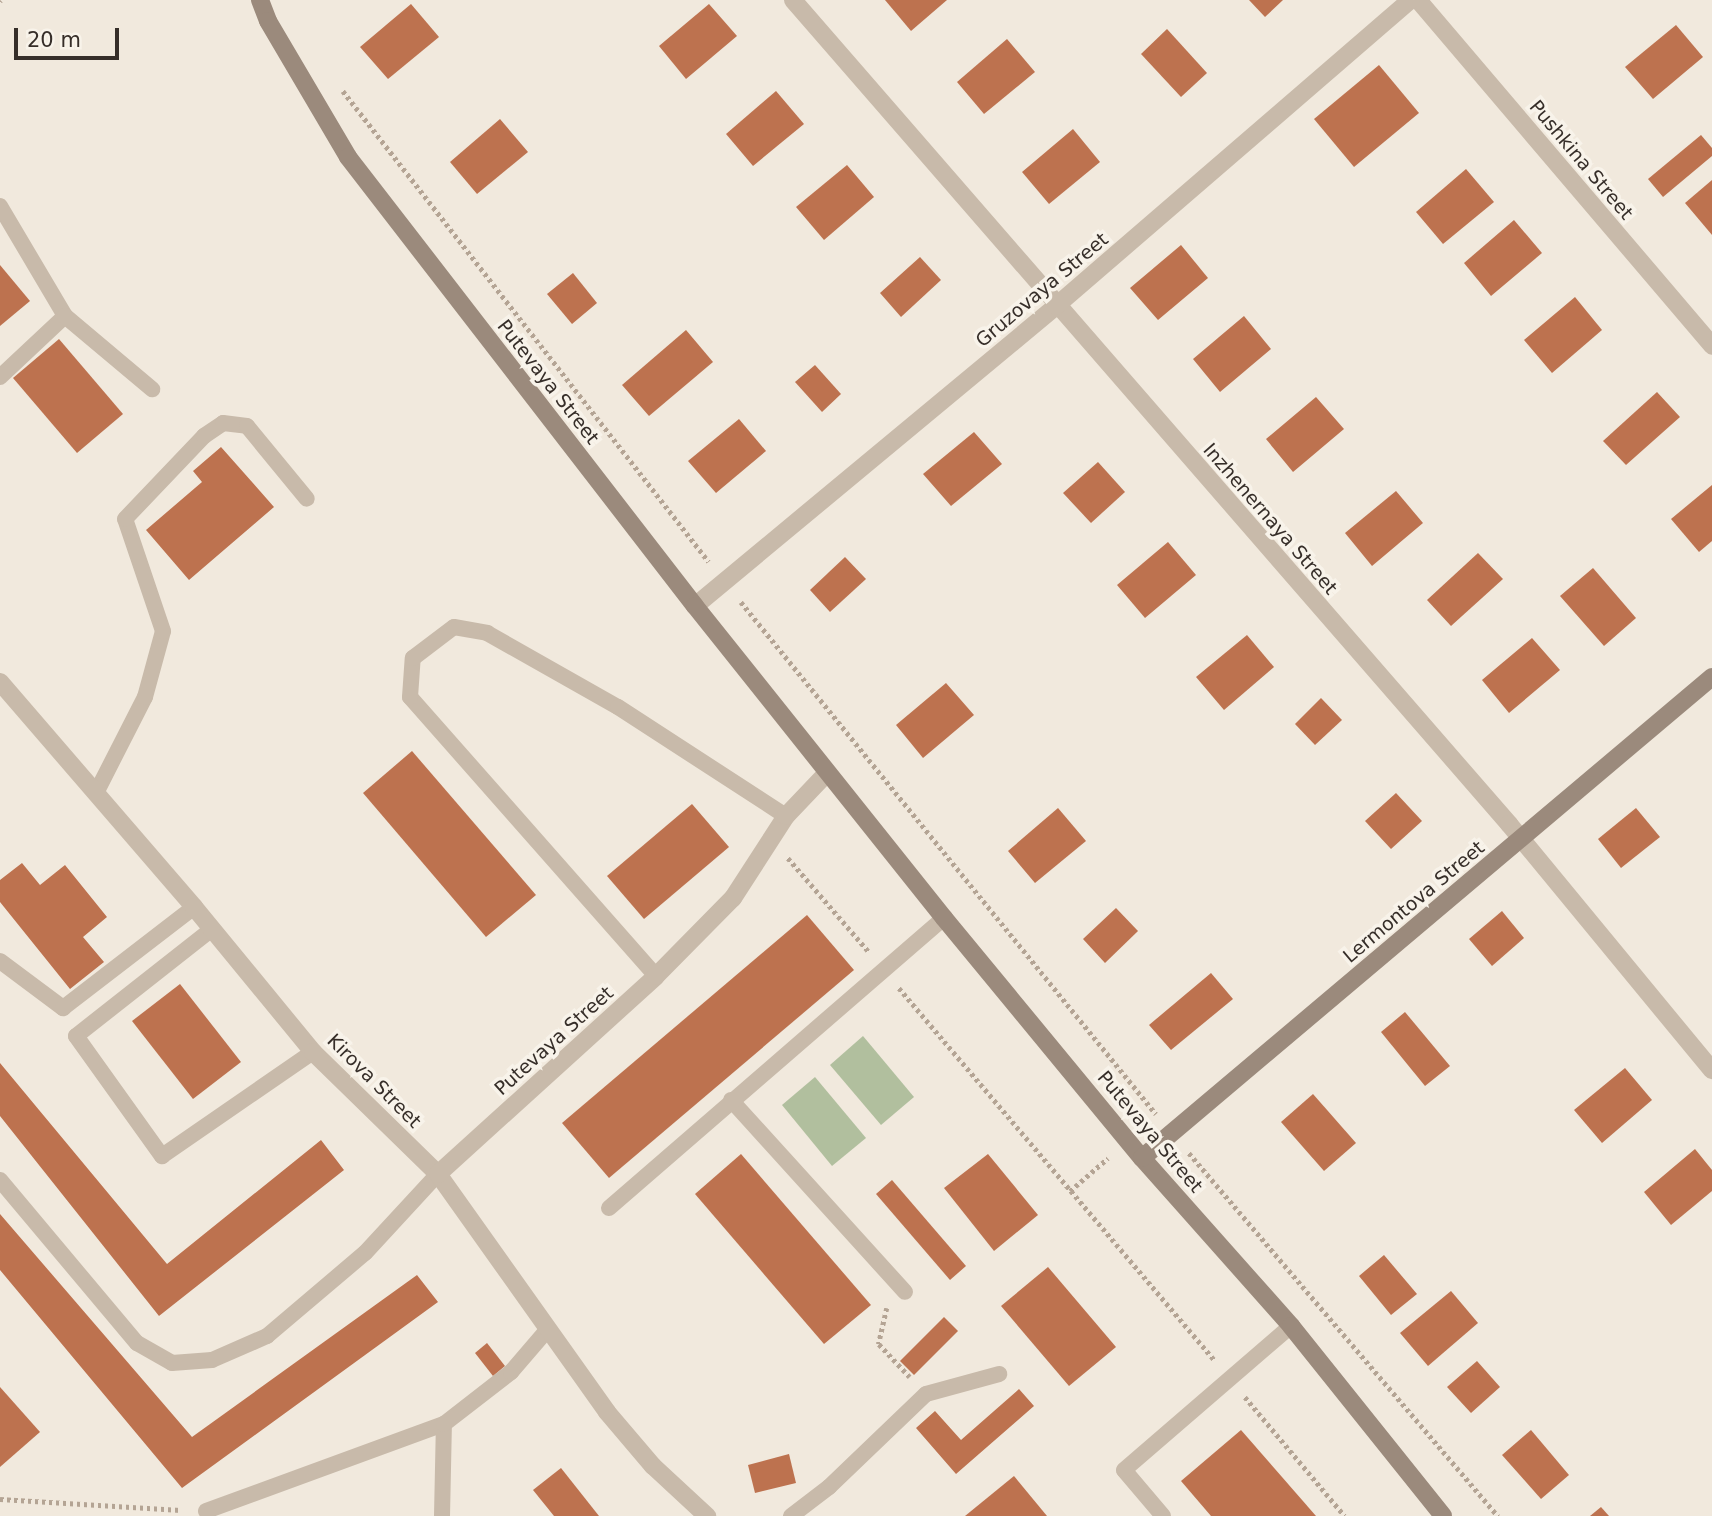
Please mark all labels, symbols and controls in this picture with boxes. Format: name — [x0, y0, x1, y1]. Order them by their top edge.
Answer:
scale bar — [18, 14, 122, 58]
text: 20 m — [27, 28, 81, 52]
street label: Pushkina Street — [1524, 96, 1638, 224]
street label: Gruzovaya Street — [971, 228, 1113, 352]
street label: Putevaya Street — [492, 315, 604, 449]
street label: Inzhenernaya Street — [1198, 439, 1342, 599]
street label: Lermontova Street — [1339, 836, 1489, 968]
street label: Putevaya Street — [490, 982, 618, 1100]
street label: Kirova Street — [322, 1029, 426, 1133]
street label: Putevaya Street — [1092, 1067, 1208, 1197]

